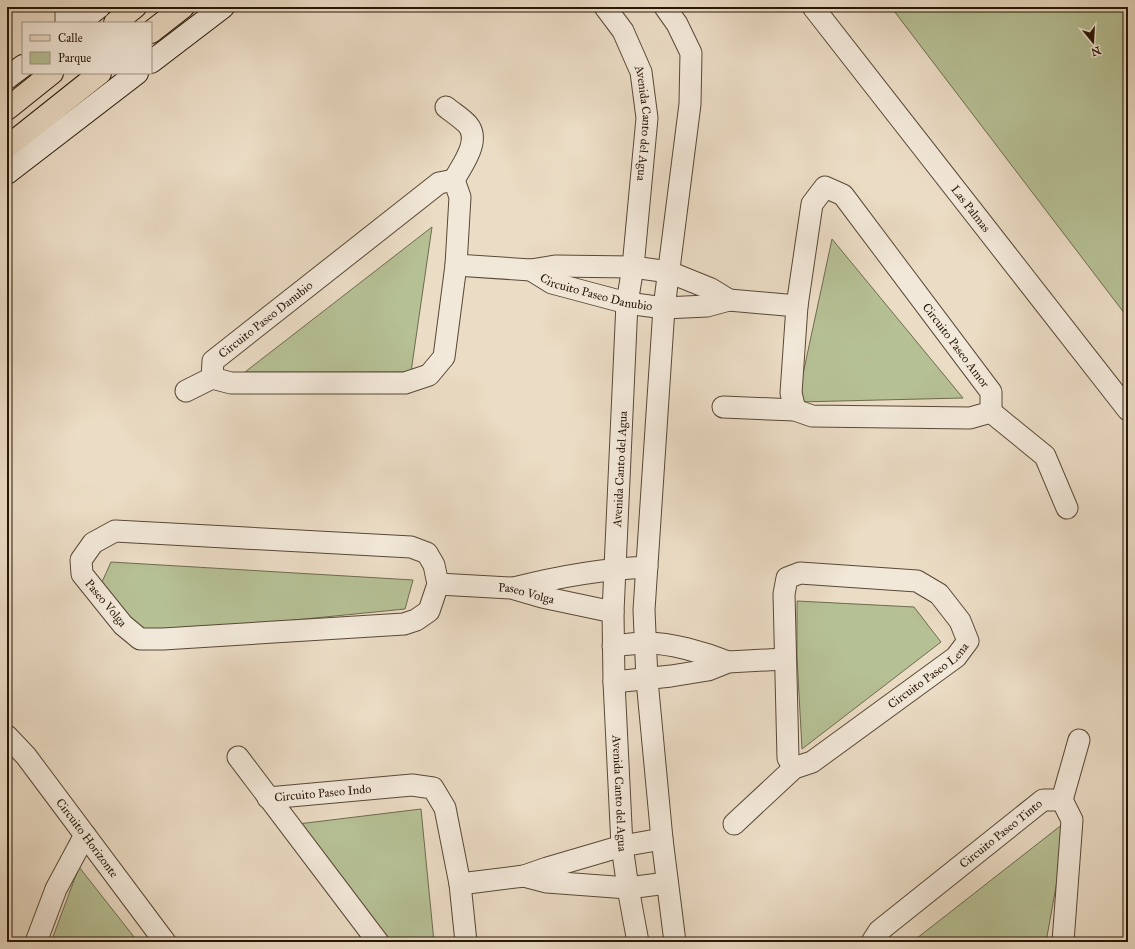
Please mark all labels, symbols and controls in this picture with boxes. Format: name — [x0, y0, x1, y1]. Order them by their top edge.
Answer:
legend — [22, 22, 152, 74]
north arrow — [1073, 22, 1113, 62]
text: Calle — [58, 31, 83, 45]
text: N — [1089, 43, 1102, 59]
text: Parque — [58, 51, 91, 66]
street label: Avenida Canto del Agua — [631, 62, 654, 182]
street label: Las Palmas — [948, 183, 993, 235]
street label: Circuito Paseo Danubio — [537, 270, 653, 313]
street label: Circuito Paseo Danubio — [216, 278, 316, 361]
street label: Circuito Paseo Amor — [920, 300, 993, 391]
street label: Avenida Canto del Agua — [610, 410, 631, 529]
street label: Paseo Volga — [81, 577, 130, 631]
street label: Paseo Volga — [498, 580, 556, 607]
street label: Circuito Paseo Lena — [885, 639, 972, 711]
street label: Avenida Canto del Agua — [610, 734, 630, 853]
street label: Circuito Paseo Indo — [274, 782, 372, 804]
street label: Circuito Horizonte — [53, 796, 121, 880]
street label: Circuito Paseo Tinto — [957, 796, 1045, 871]

